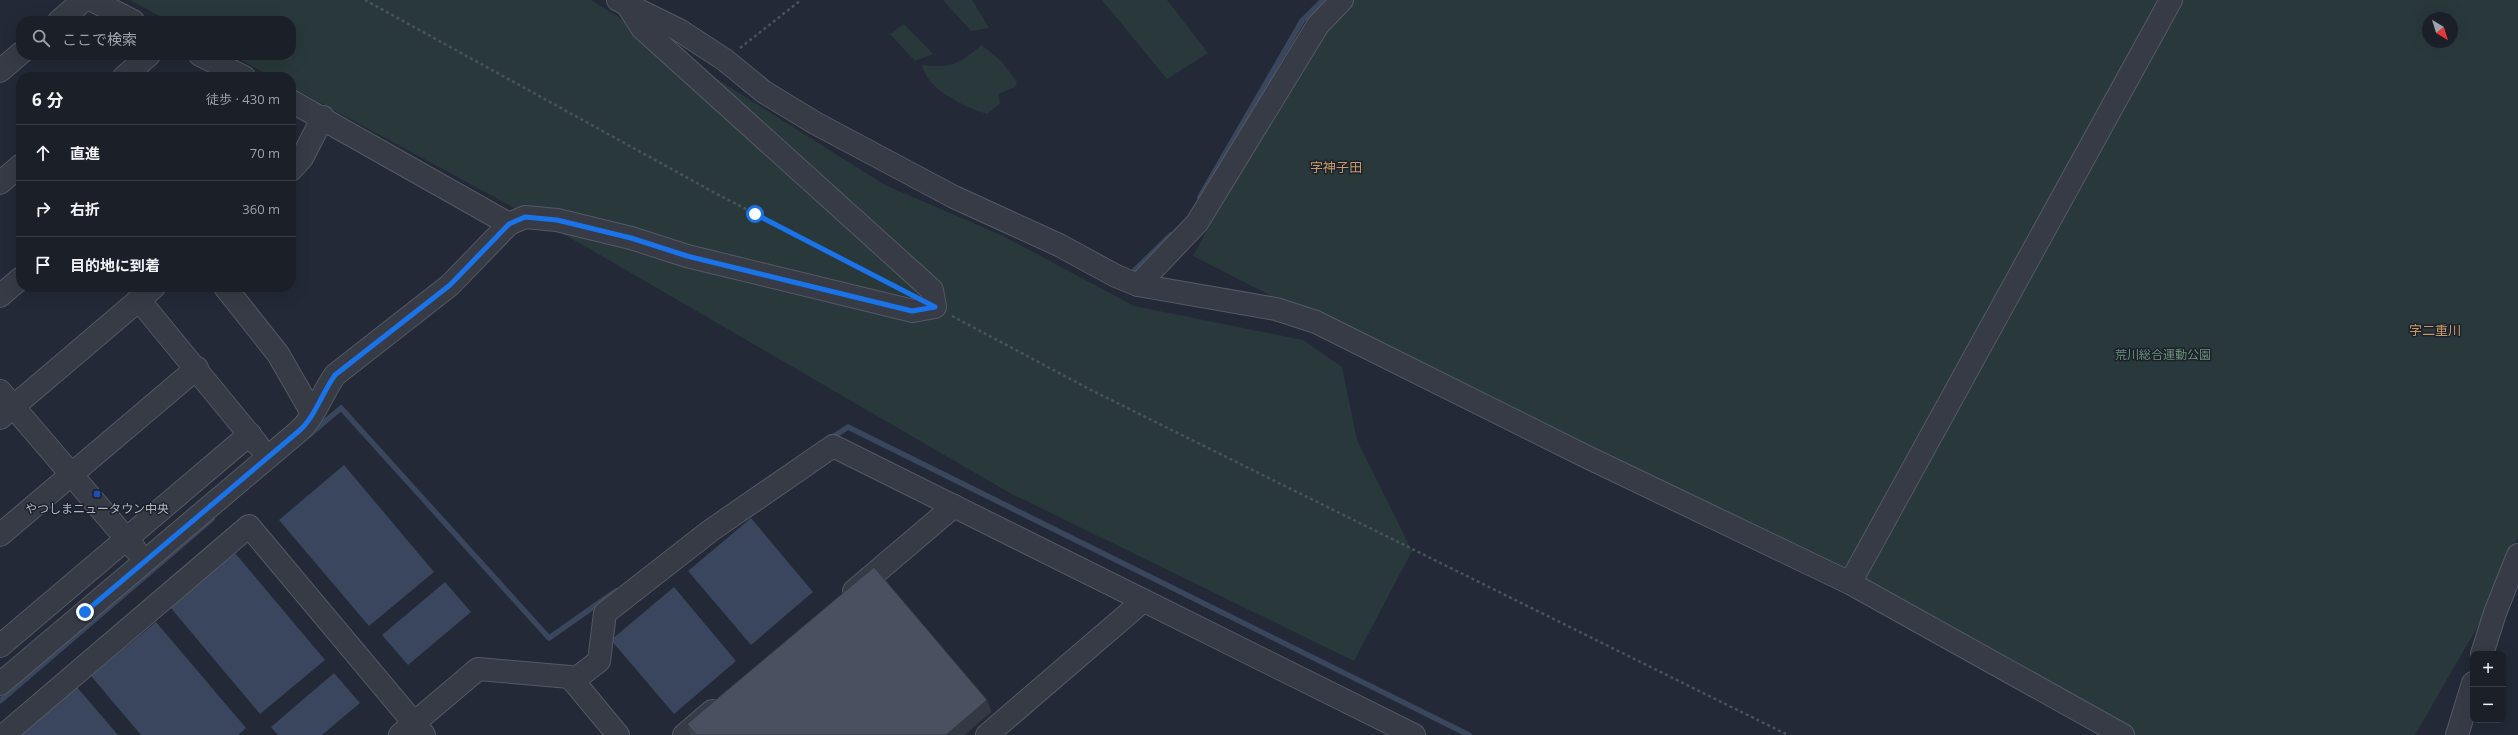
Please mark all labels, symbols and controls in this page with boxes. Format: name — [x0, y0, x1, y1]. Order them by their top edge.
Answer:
north arrow — [2422, 12, 2458, 48]
search box — [16, 16, 296, 60]
icon: search — [30, 27, 52, 49]
text: ここで検索 — [62, 29, 137, 49]
text: 6 分 — [32, 88, 63, 111]
text: 徒歩 · 430 m — [206, 90, 280, 108]
icon: ahead — [32, 142, 54, 164]
text: 直進 — [70, 143, 100, 163]
text: 70 m — [250, 144, 280, 162]
district label: 字神子田 — [1310, 158, 1362, 176]
icon: right — [32, 198, 54, 220]
text: 右折 — [70, 199, 100, 219]
text: 360 m — [242, 200, 280, 218]
route start — [746, 205, 764, 223]
icon: arrive — [32, 254, 54, 276]
text: 目的地に到着 — [70, 255, 160, 275]
district label: 字二重川 — [2409, 321, 2461, 339]
park label: 荒川総合運動公園 — [2115, 346, 2211, 363]
marker: やつしまニュータウン中央 — [92, 489, 102, 499]
place label: やつしまニュータウン中央 — [25, 500, 169, 517]
route end — [76, 603, 94, 621]
map controls — [2470, 651, 2506, 723]
button: + — [2470, 651, 2506, 687]
button: − — [2470, 687, 2506, 723]

